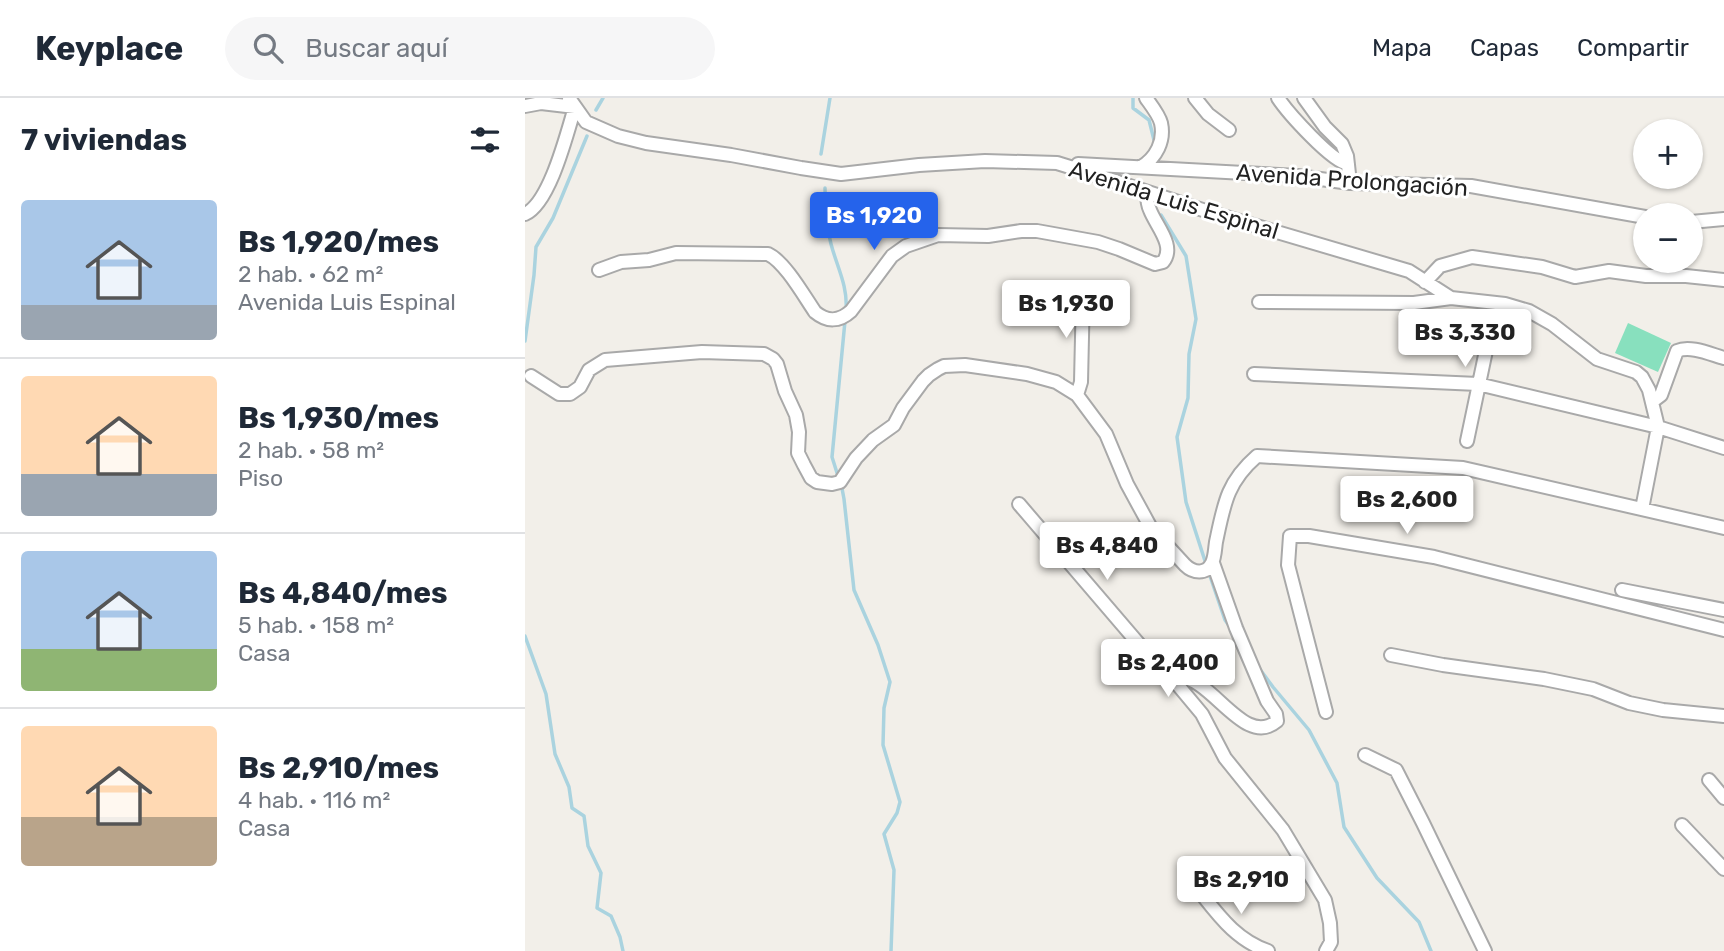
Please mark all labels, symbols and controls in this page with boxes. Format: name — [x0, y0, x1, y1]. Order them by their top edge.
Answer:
search box — [225, 17, 715, 80]
text: Keyplace — [35, 29, 183, 68]
icon: search — [249, 29, 287, 67]
text: Buscar aquí — [305, 33, 448, 64]
text: Mapa — [1372, 34, 1432, 62]
text: Capas — [1470, 34, 1539, 62]
text: Compartir — [1577, 34, 1689, 62]
map controls — [1633, 119, 1703, 273]
button: + — [1633, 119, 1703, 189]
icon: filters — [466, 121, 504, 159]
text: 7 viviendas — [21, 122, 187, 158]
street label: Avenida Luis Espinal — [1066, 155, 1282, 245]
street label: Avenida Prolongación — [1235, 158, 1469, 202]
pin: Bs 1,920 — [802, 192, 946, 252]
text: Bs 1,920 — [826, 201, 922, 229]
button: − — [1633, 203, 1703, 273]
text: Bs 1,920/mes — [238, 224, 439, 260]
icon: home — [77, 228, 161, 312]
text: 2 hab. · 62 m² — [238, 260, 383, 288]
pin: Bs 1,930 — [994, 280, 1138, 340]
text: Avenida Luis Espinal — [238, 288, 456, 316]
text: Bs 1,930 — [1018, 289, 1114, 317]
pin: Bs 3,330 — [1393, 310, 1537, 369]
text: Bs 3,330 — [1414, 318, 1516, 346]
text: Bs 1,930/mes — [238, 400, 439, 436]
icon: home — [77, 404, 161, 488]
text: 2 hab. · 58 m² — [238, 436, 384, 464]
text: Piso — [238, 464, 283, 492]
pin: Bs 2,600 — [1335, 476, 1479, 536]
text: Bs 2,600 — [1356, 485, 1458, 513]
pin: Bs 4,840 — [1035, 522, 1179, 582]
text: Bs 4,840 — [1056, 531, 1158, 559]
text: Bs 4,840/mes — [238, 575, 448, 611]
icon: home — [77, 579, 161, 663]
text: 5 hab. · 158 m² — [238, 611, 394, 639]
text: Casa — [238, 639, 290, 667]
pin: Bs 2,400 — [1096, 640, 1240, 699]
text: Bs 2,400 — [1117, 648, 1219, 676]
text: Bs 2,910/mes — [238, 750, 439, 786]
icon: home — [77, 754, 161, 838]
text: 4 hab. · 116 m² — [238, 786, 390, 814]
text: Casa — [238, 814, 290, 842]
pin: Bs 2,910 — [1169, 856, 1313, 916]
text: Bs 2,910 — [1193, 865, 1289, 893]

